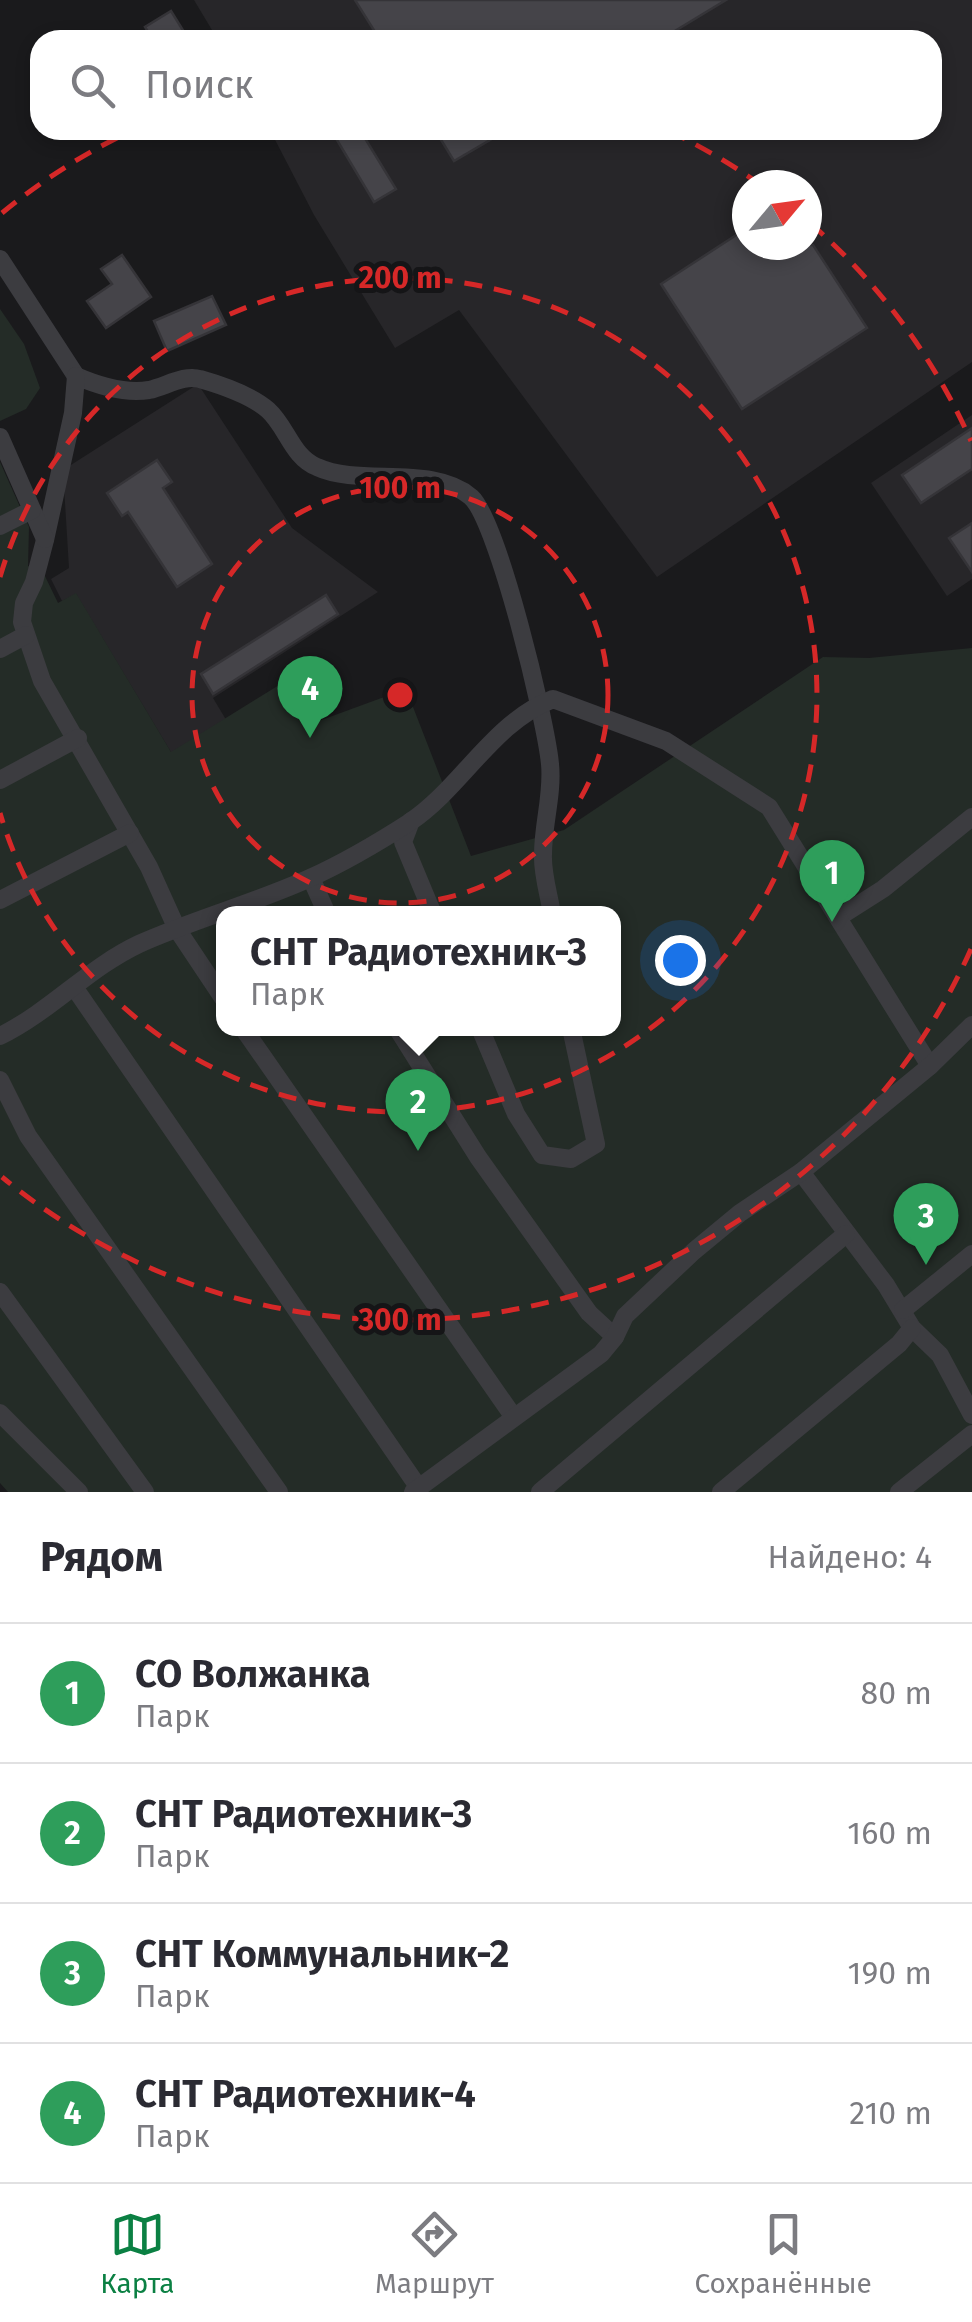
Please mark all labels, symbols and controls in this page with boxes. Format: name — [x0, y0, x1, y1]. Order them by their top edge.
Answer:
search box — [30, 30, 942, 140]
icon: search — [65, 58, 120, 113]
text: Поиск — [145, 62, 254, 108]
north arrow — [732, 170, 822, 260]
text: 200 m — [358, 260, 442, 296]
text: 100 m — [359, 470, 441, 506]
pin: 4 — [278, 656, 342, 738]
centre of rings — [382, 677, 418, 713]
pin: 1 — [800, 840, 864, 922]
popup — [216, 906, 621, 1036]
text: СНТ Радиотехник-3 — [250, 929, 587, 975]
your location — [655, 935, 706, 986]
text: Парк — [250, 975, 325, 1013]
pin: 2 — [386, 1068, 450, 1151]
pin: 3 — [894, 1182, 958, 1265]
text: 300 m — [357, 1302, 442, 1338]
text: Рядом — [40, 1532, 163, 1582]
text: Найдено: 4 — [768, 1538, 932, 1576]
text: СО Волжанка — [135, 1651, 371, 1697]
text: 1 — [65, 1674, 80, 1712]
text: 80 m — [861, 1674, 932, 1712]
text: Парк — [135, 1697, 210, 1735]
text: СНТ Радиотехник-3 — [135, 1791, 472, 1837]
text: 2 — [64, 1814, 81, 1852]
text: 160 m — [847, 1814, 932, 1852]
text: Парк — [135, 1837, 210, 1875]
text: СНТ Коммунальник-2 — [135, 1931, 509, 1977]
text: 3 — [64, 1954, 81, 1992]
text: 190 m — [848, 1954, 932, 1992]
text: Парк — [135, 1977, 210, 2015]
text: СНТ Радиотехник-4 — [135, 2071, 476, 2117]
text: 4 — [63, 2094, 82, 2132]
text: 210 m — [849, 2094, 932, 2132]
text: Парк — [135, 2117, 210, 2155]
tab: Карта — [100, 2207, 174, 2300]
tab: Маршрут — [375, 2207, 494, 2300]
tab: Сохранённые — [694, 2207, 872, 2300]

